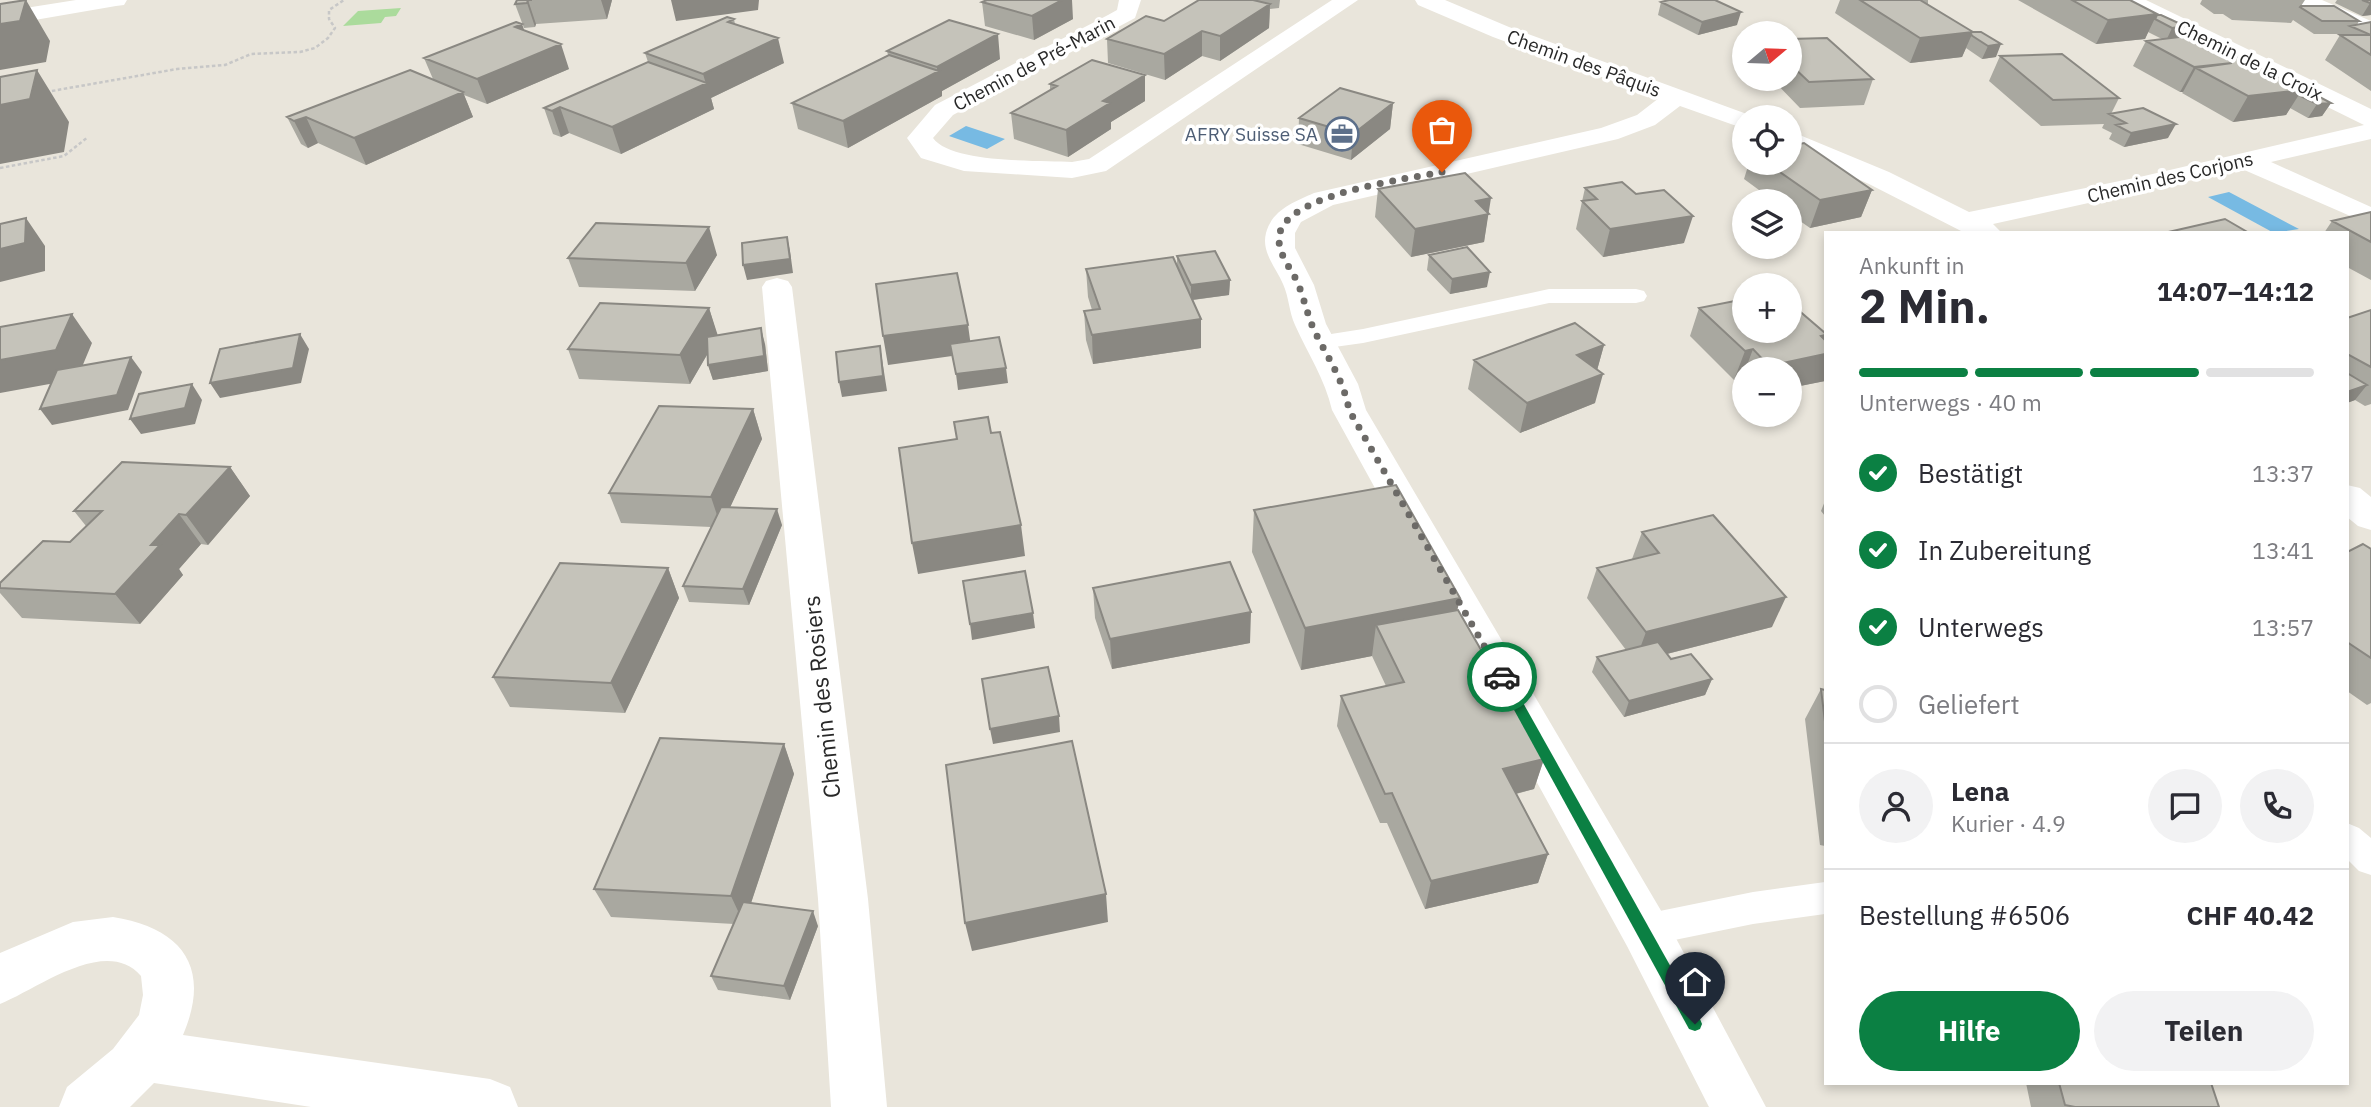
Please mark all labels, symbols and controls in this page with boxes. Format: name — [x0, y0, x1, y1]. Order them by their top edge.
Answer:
street label: Chemin de Pré-Marin — [949, 10, 1119, 116]
street label: Chemin de la Croix — [2173, 14, 2327, 106]
north arrow — [1732, 21, 1802, 91]
map controls — [1732, 21, 1802, 427]
street label: Chemin des Pâquis — [1504, 24, 1664, 102]
pin — [1412, 100, 1472, 172]
button: locate — [1732, 105, 1802, 175]
icon: bag — [1423, 111, 1461, 149]
office icon: AFRY Suisse SA — [1323, 115, 1361, 153]
place label: AFRY Suisse SA — [1185, 122, 1318, 146]
street label: Chemin des Corjons — [2085, 146, 2255, 208]
button: layers — [1732, 189, 1802, 259]
text: Ankunft in — [1859, 250, 1965, 280]
button: + — [1732, 273, 1802, 343]
text: 14:07–14:12 — [2157, 274, 2314, 308]
text: 2 Min. — [1859, 276, 1990, 336]
button: − — [1732, 357, 1802, 427]
text: Unterwegs · 40 m — [1859, 387, 2042, 417]
icon: check — [1859, 454, 1897, 492]
text: Bestätigt — [1918, 456, 2023, 490]
text: 13:37 — [2252, 458, 2314, 488]
icon: check — [1859, 531, 1897, 569]
text: In Zubereitung — [1918, 533, 2091, 567]
text: 13:41 — [2252, 535, 2314, 565]
street label: Chemin des Rosiers — [795, 594, 847, 800]
icon: check — [1859, 608, 1897, 646]
text: Unterwegs — [1918, 610, 2044, 644]
text: 13:57 — [2252, 612, 2314, 642]
courier — [1467, 642, 1537, 712]
icon: car — [1483, 658, 1521, 696]
text: Geliefert — [1918, 687, 2020, 721]
button: person — [1859, 769, 1933, 843]
button: chat — [2148, 769, 2222, 843]
button: phone — [2240, 769, 2314, 843]
text: Lena — [1951, 774, 2009, 808]
text: Kurier · 4.9 — [1951, 808, 2066, 838]
text: Bestellung #6506 — [1859, 898, 2070, 932]
text: CHF 40.42 — [2186, 898, 2314, 932]
pin — [1665, 952, 1725, 1024]
icon: home — [1676, 963, 1714, 1001]
button: Hilfe — [1859, 991, 2080, 1071]
button: Teilen — [2094, 991, 2314, 1071]

